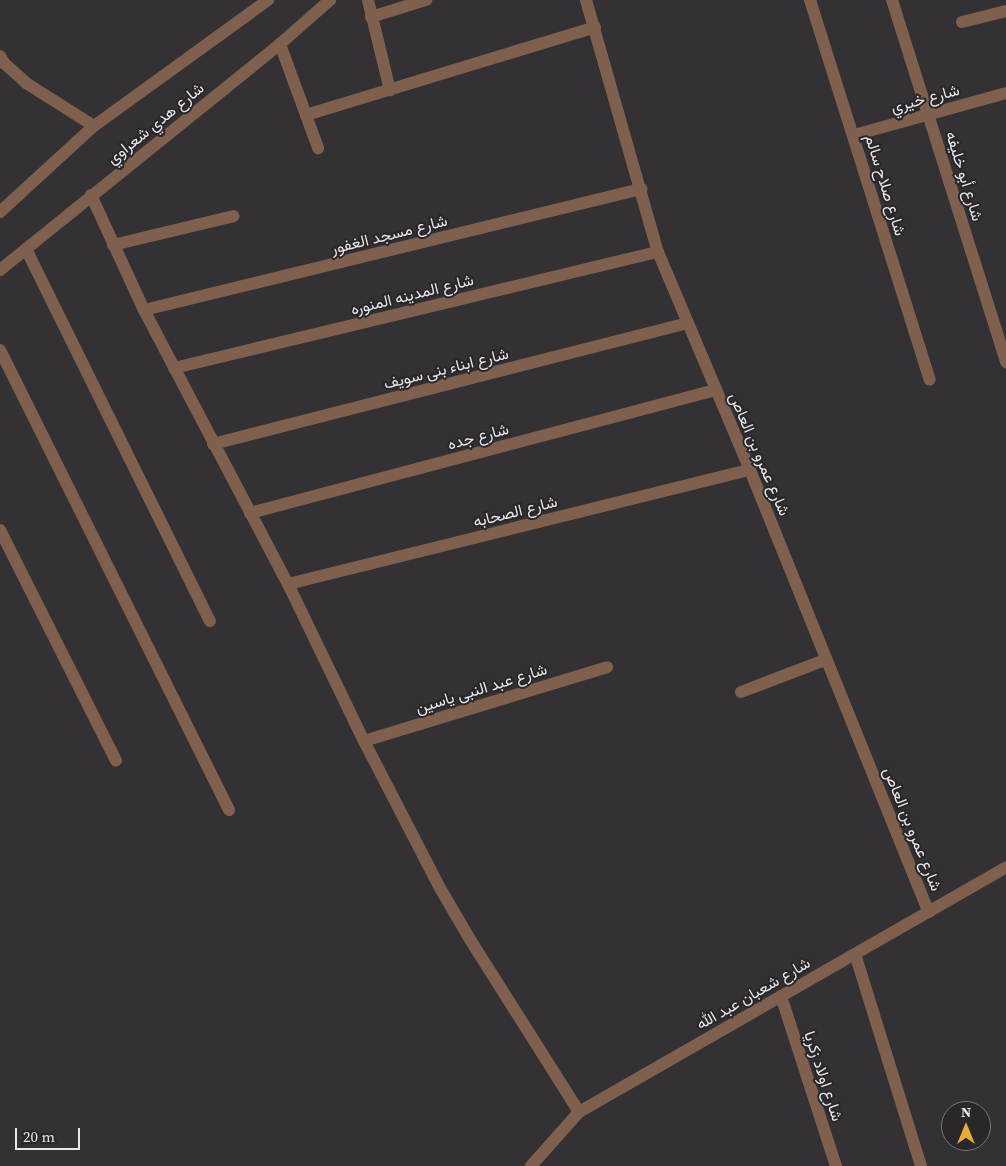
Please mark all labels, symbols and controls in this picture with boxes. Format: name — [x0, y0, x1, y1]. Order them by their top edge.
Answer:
street label: شارع هدي شعراوي — [103, 78, 207, 168]
street label: شارع خيري — [888, 80, 962, 116]
street label: شارع أبو خليفه — [942, 129, 988, 223]
street label: شارع صلاح سالم — [861, 132, 911, 238]
street label: شارع مسجد الغفور — [329, 210, 449, 258]
street label: شارع المدينه المنوره — [349, 269, 475, 319]
street label: شارع ابناء بنى سويف — [382, 343, 510, 393]
street label: شارع عمرو بن العاص — [725, 390, 795, 518]
street label: شارع جده — [445, 419, 511, 453]
street label: شارع الصحابه — [471, 491, 559, 531]
street label: شارع عبد النبى ياسين — [413, 659, 549, 717]
street label: شارع عمرو بن العاص — [879, 764, 947, 894]
street label: شارع شعبان عبد الله — [693, 953, 813, 1033]
street label: شارع اولاد زكريا — [800, 1028, 848, 1124]
north arrow — [941, 1101, 991, 1151]
text: N — [961, 1102, 971, 1122]
scale bar — [18, 1118, 82, 1150]
text: 20 m — [23, 1126, 55, 1147]

